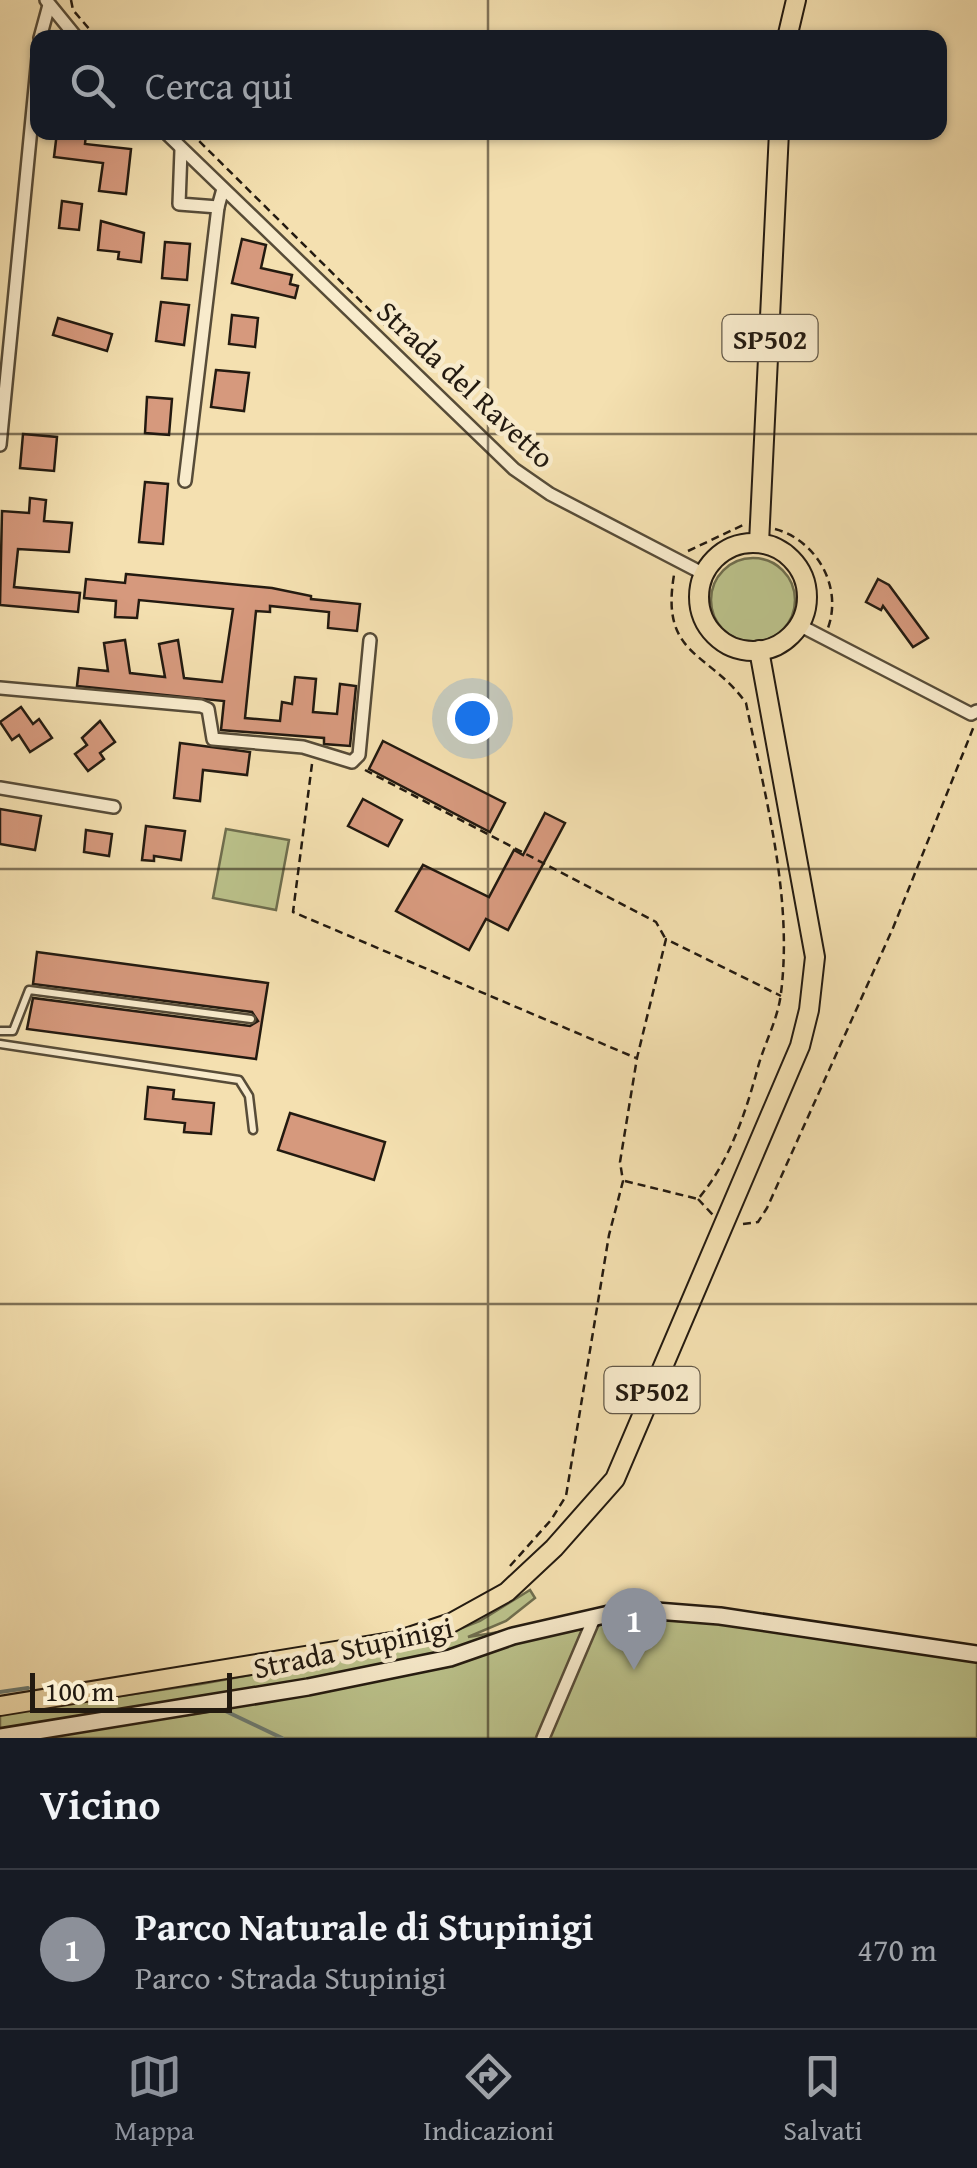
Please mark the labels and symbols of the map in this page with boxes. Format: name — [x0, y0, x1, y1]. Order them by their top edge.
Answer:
street label: Strada del Ravetto — [367, 290, 565, 478]
road number: SP502 — [722, 315, 818, 361]
your location — [447, 693, 498, 744]
road number: SP502 — [604, 1367, 700, 1413]
pin: 1 — [602, 1588, 666, 1670]
street label: Strada Stupinigi — [249, 1604, 457, 1690]
scale bar — [30, 1668, 232, 1712]

